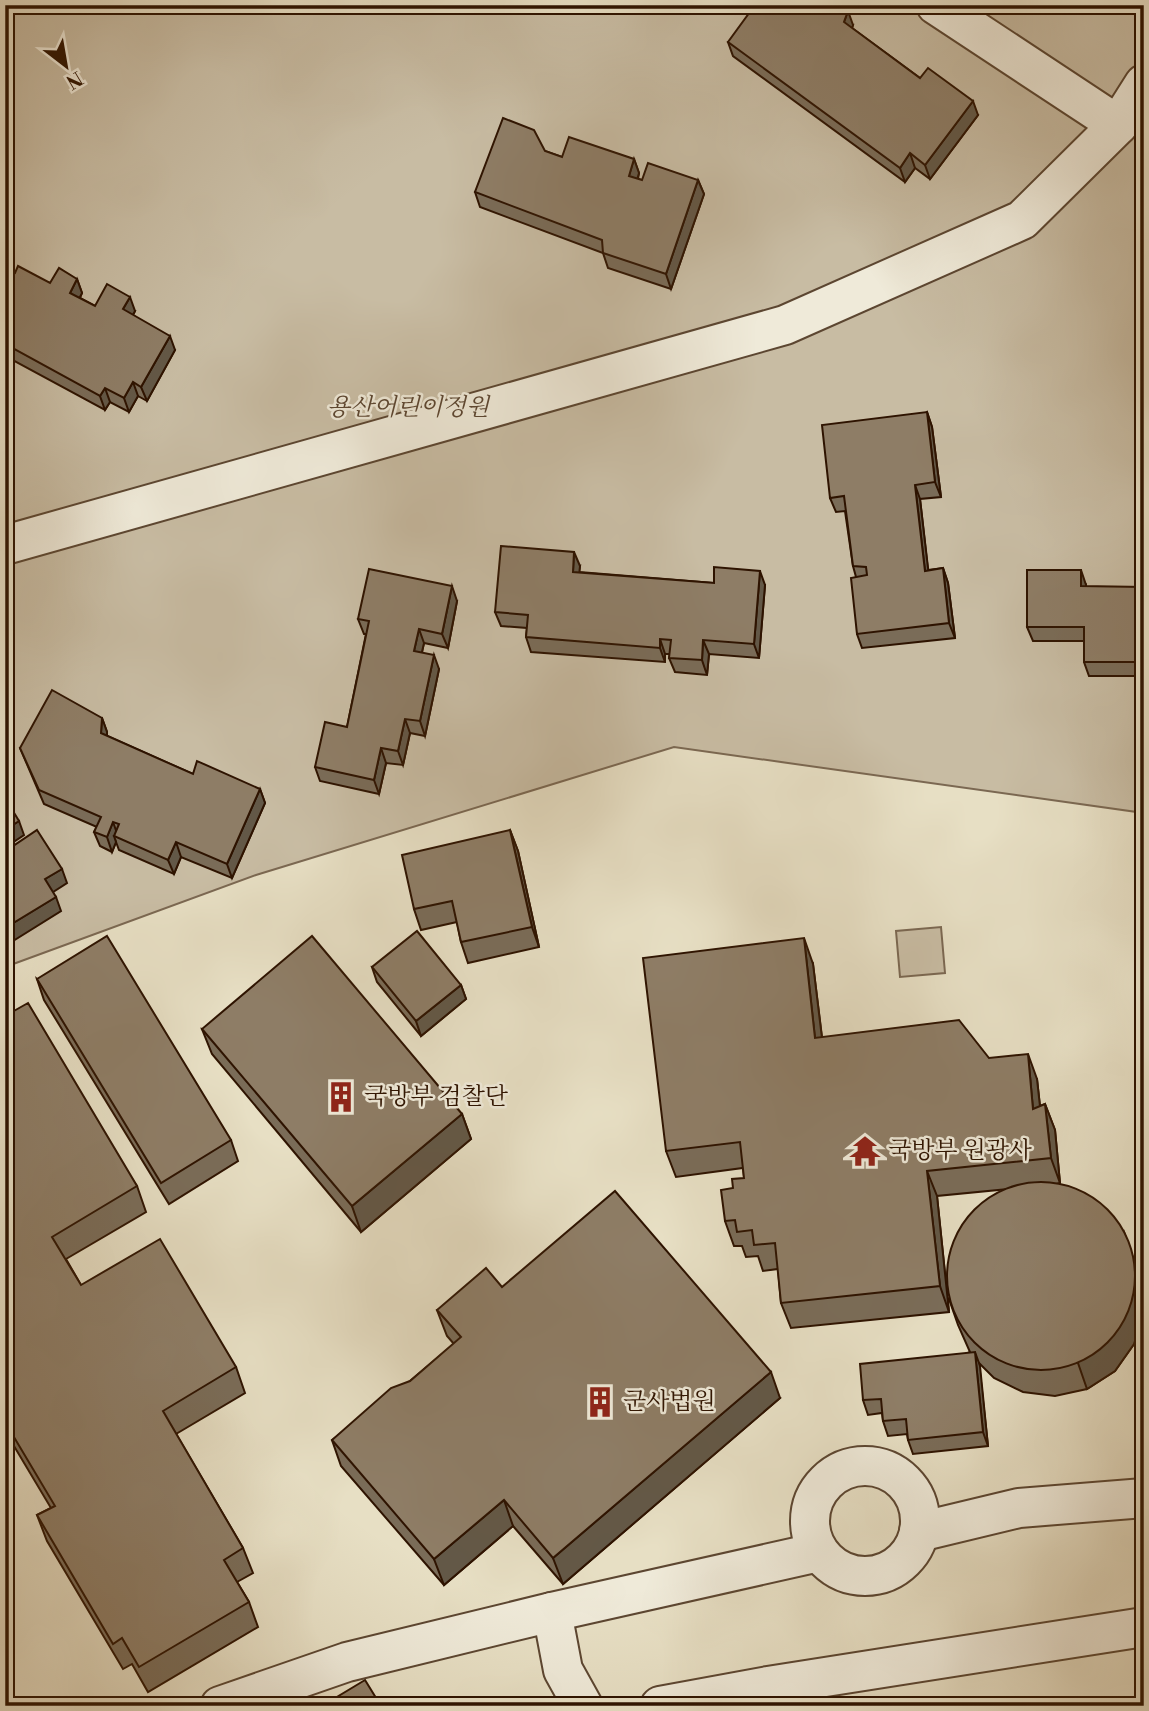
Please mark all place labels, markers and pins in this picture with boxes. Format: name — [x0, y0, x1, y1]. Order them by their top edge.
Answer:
building icon: 국방부 검찰단 — [324, 1080, 358, 1114]
place label: 국방부 검찰단 — [364, 1082, 509, 1112]
temple icon: 국방부 원광사 — [848, 1134, 882, 1168]
place label: 국방부 원광사 — [888, 1136, 1032, 1166]
building icon: 군사법원 — [583, 1385, 617, 1419]
place label: 군사법원 — [623, 1387, 716, 1417]

